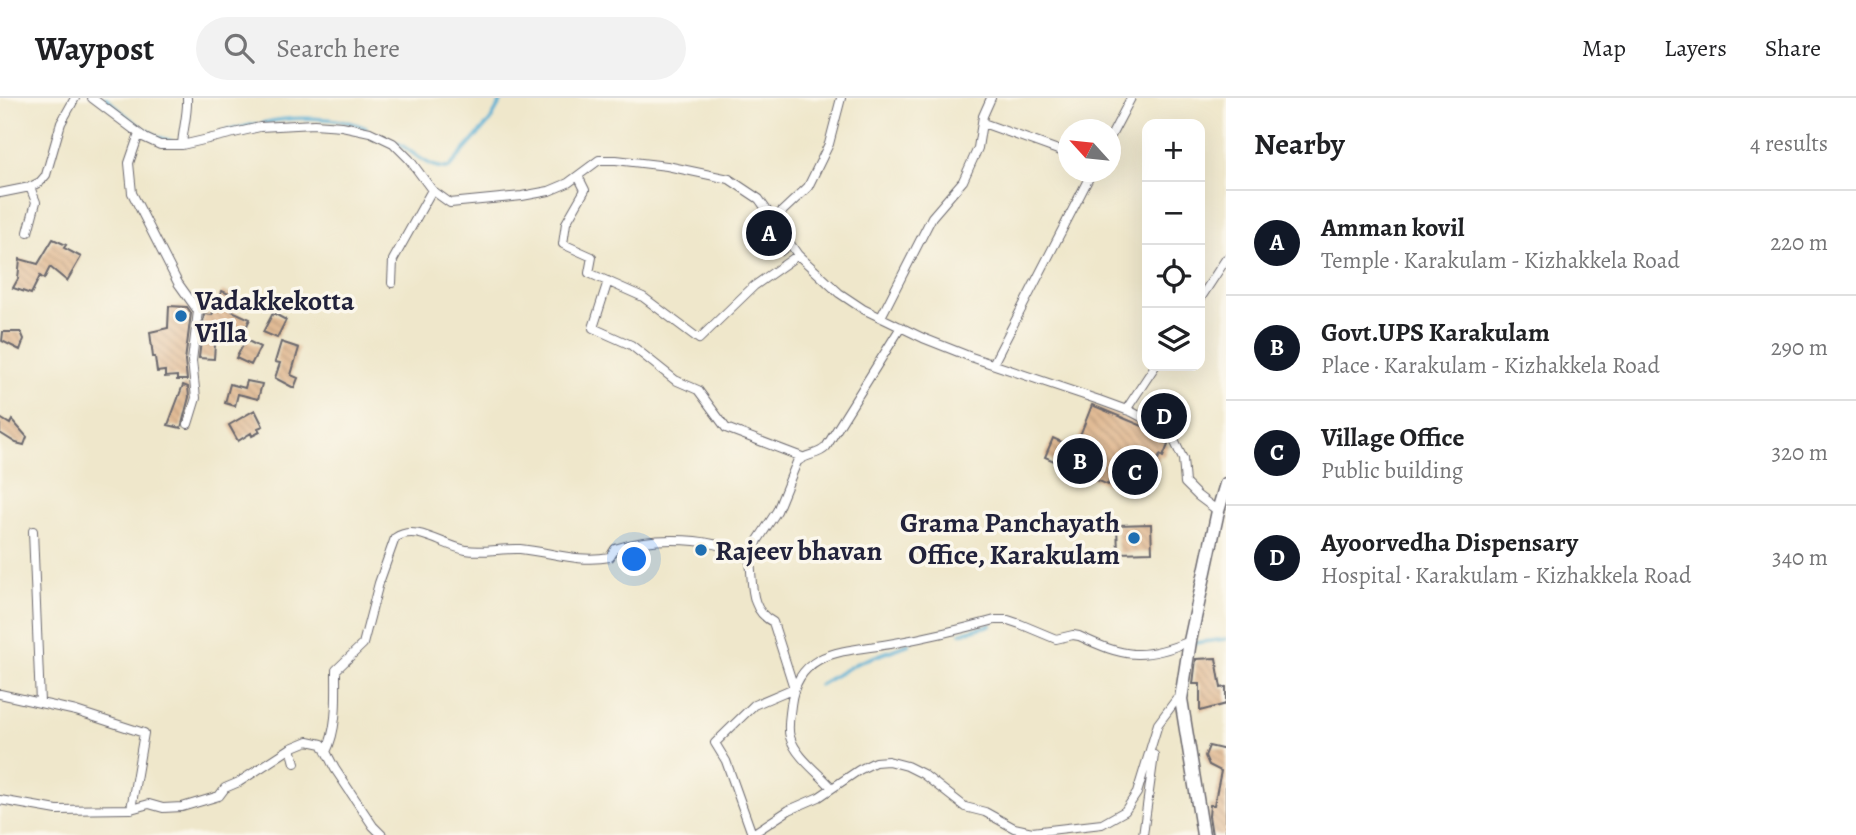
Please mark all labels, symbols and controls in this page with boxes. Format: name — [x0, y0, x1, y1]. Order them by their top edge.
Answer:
search box — [196, 17, 686, 80]
text: Waypost — [35, 26, 154, 71]
icon: search — [220, 29, 258, 67]
text: Search here — [276, 31, 400, 66]
text: Map — [1582, 32, 1626, 64]
text: Layers — [1664, 32, 1727, 64]
text: Share — [1765, 32, 1821, 64]
north arrow — [1058, 119, 1121, 182]
map controls — [1142, 119, 1205, 371]
button: + — [1142, 119, 1205, 182]
text: Nearby — [1254, 124, 1345, 164]
text: 4 results — [1750, 128, 1828, 159]
button: − — [1142, 182, 1205, 245]
pin: A — [746, 207, 792, 259]
text: Amman kovil — [1321, 210, 1465, 245]
text: A — [1270, 227, 1284, 258]
text: 220 m — [1770, 227, 1828, 258]
button: locate — [1142, 245, 1205, 308]
text: Temple · Karakulam - Kizhakkela Road — [1321, 245, 1680, 276]
place label: Vadakkekotta Villa — [194, 282, 355, 352]
marker: Vadakkekotta Villa — [173, 308, 189, 324]
button: layers — [1142, 308, 1205, 371]
text: Govt.UPS Karakulam — [1321, 315, 1550, 350]
text: B — [1270, 332, 1284, 363]
text: 290 m — [1771, 332, 1828, 363]
text: Place · Karakulam - Kizhakkela Road — [1321, 350, 1660, 381]
pin: D — [1141, 390, 1187, 442]
text: Village Office — [1321, 420, 1464, 455]
pin: B — [1057, 435, 1103, 487]
text: C — [1270, 437, 1284, 468]
text: 320 m — [1772, 437, 1828, 468]
pin: C — [1112, 446, 1158, 498]
text: Public building — [1321, 455, 1463, 486]
place label: Grama Panchayath Office, Karakulam — [900, 504, 1120, 574]
text: Ayoorvedha Dispensary — [1321, 525, 1578, 560]
marker: Grama Panchayath Office, Karakulam — [1126, 530, 1142, 546]
place label: Rajeev bhavan — [715, 532, 882, 570]
your location — [617, 542, 651, 576]
marker: Rajeev bhavan — [693, 542, 709, 558]
text: D — [1269, 542, 1285, 573]
text: 340 m — [1772, 542, 1828, 573]
text: Hospital · Karakulam - Kizhakkela Road — [1321, 560, 1691, 591]

